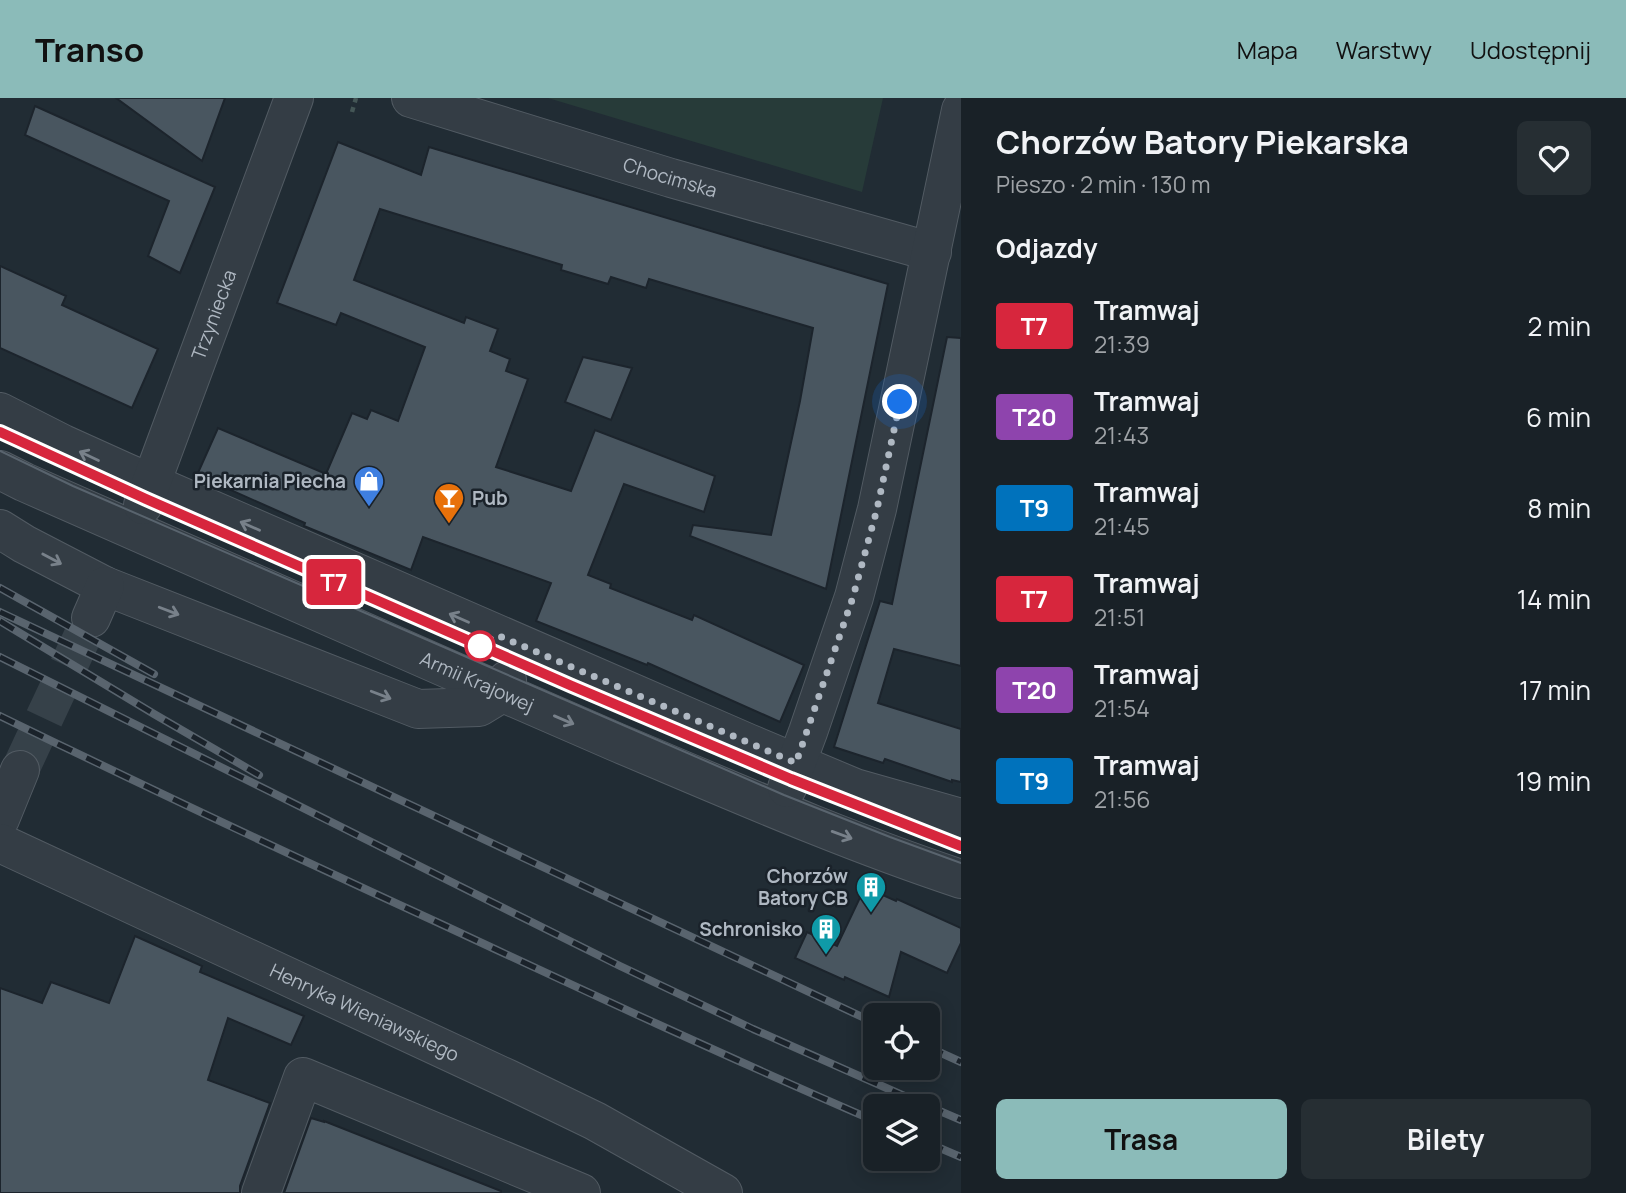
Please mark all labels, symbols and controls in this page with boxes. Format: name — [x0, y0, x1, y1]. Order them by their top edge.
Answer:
text: Transo — [35, 27, 144, 72]
text: Mapa — [1237, 33, 1298, 66]
text: Warstwy — [1336, 33, 1432, 66]
text: Udostępnij — [1470, 33, 1591, 66]
text: Chorzów Batory Piekarska — [996, 119, 1409, 164]
button: heart — [1517, 121, 1591, 195]
street label: Chocimska — [620, 151, 720, 203]
text: Pieszo · 2 min · 130 m — [996, 168, 1211, 200]
text: Odjazdy — [996, 230, 1097, 266]
street label: Trzyniecka — [185, 266, 242, 363]
text: Tramwaj — [1094, 292, 1199, 328]
text: 2 min — [1527, 308, 1591, 344]
text: T7 — [1021, 309, 1048, 342]
text: 21:39 — [1094, 328, 1150, 360]
text: Tramwaj — [1094, 383, 1199, 419]
your location — [882, 384, 917, 419]
text: 6 min — [1526, 399, 1591, 435]
text: T20 — [1012, 400, 1057, 433]
text: 21:43 — [1094, 419, 1149, 451]
one-way arrow — [79, 449, 100, 462]
shop icon: Piekarnia Piecha — [352, 464, 386, 508]
place label: Piekarnia Piecha — [194, 468, 346, 494]
text: Tramwaj — [1094, 474, 1199, 510]
bar icon: Pub — [432, 481, 466, 525]
place label: Pub — [472, 485, 508, 511]
text: 8 min — [1527, 490, 1591, 526]
text: T9 — [1020, 491, 1049, 524]
text: 21:45 — [1094, 510, 1150, 542]
one-way arrow — [240, 519, 262, 532]
one-way arrow — [41, 553, 62, 566]
line badge: T7 — [302, 559, 366, 605]
text: T7 — [320, 565, 348, 598]
text: Tramwaj — [1094, 565, 1199, 601]
text: 14 min — [1517, 581, 1591, 617]
text: T7 — [1021, 582, 1048, 615]
text: 21:51 — [1094, 601, 1145, 633]
one-way arrow — [158, 606, 179, 619]
one-way arrow — [448, 611, 470, 624]
unlabelled marker — [465, 631, 495, 661]
street label: Armii Krajowej — [416, 645, 538, 718]
text: Tramwaj — [1094, 656, 1199, 692]
text: 17 min — [1519, 672, 1591, 708]
text: T20 — [1012, 673, 1057, 706]
one-way arrow — [369, 689, 391, 702]
text: 21:54 — [1094, 692, 1150, 724]
one-way arrow — [553, 714, 575, 727]
text: Tramwaj — [1094, 747, 1199, 783]
text: 19 min — [1516, 763, 1591, 799]
text: T9 — [1020, 764, 1049, 797]
text: 21:56 — [1094, 783, 1151, 815]
one-way arrow — [831, 830, 853, 843]
place label: Chorzów Batory CB — [758, 863, 848, 911]
building icon: Chorzów Batory CB — [854, 870, 888, 914]
building icon: Schronisko — [809, 912, 843, 956]
place label: Schronisko — [699, 916, 803, 942]
street label: Henryka Wieniawskiego — [266, 957, 463, 1068]
map controls — [863, 1003, 940, 1171]
button: locate — [863, 1003, 940, 1080]
button: layers — [863, 1094, 940, 1171]
button: Trasa — [996, 1099, 1287, 1179]
button: Bilety — [1301, 1099, 1591, 1179]

